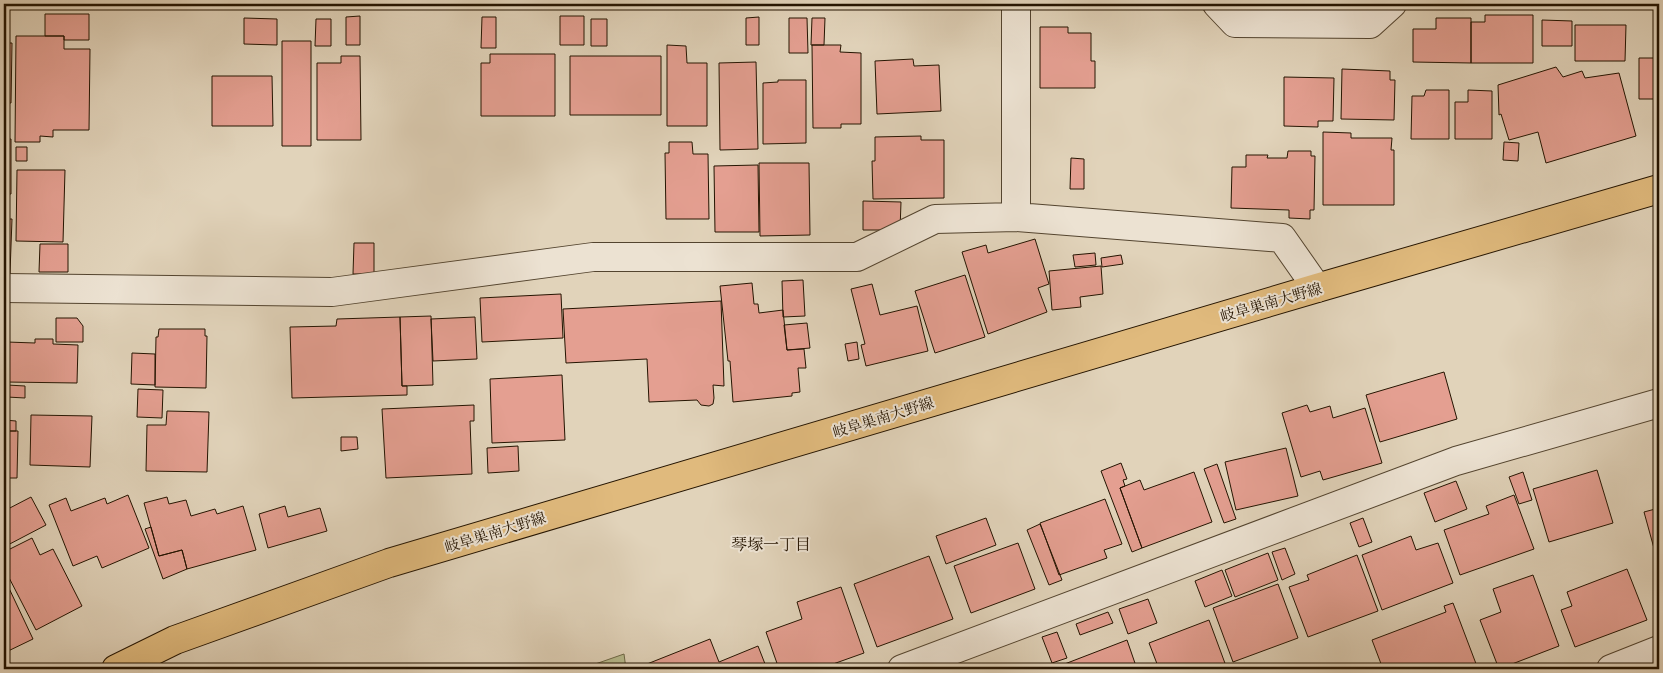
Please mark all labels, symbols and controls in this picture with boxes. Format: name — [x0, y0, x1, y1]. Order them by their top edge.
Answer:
street label: 岐阜巣南大野線 — [1218, 277, 1324, 327]
street label: 岐阜巣南大野線 — [830, 392, 936, 442]
street label: 岐阜巣南大野線 — [442, 507, 548, 557]
district label: 琴塚一丁目 — [731, 532, 811, 556]

